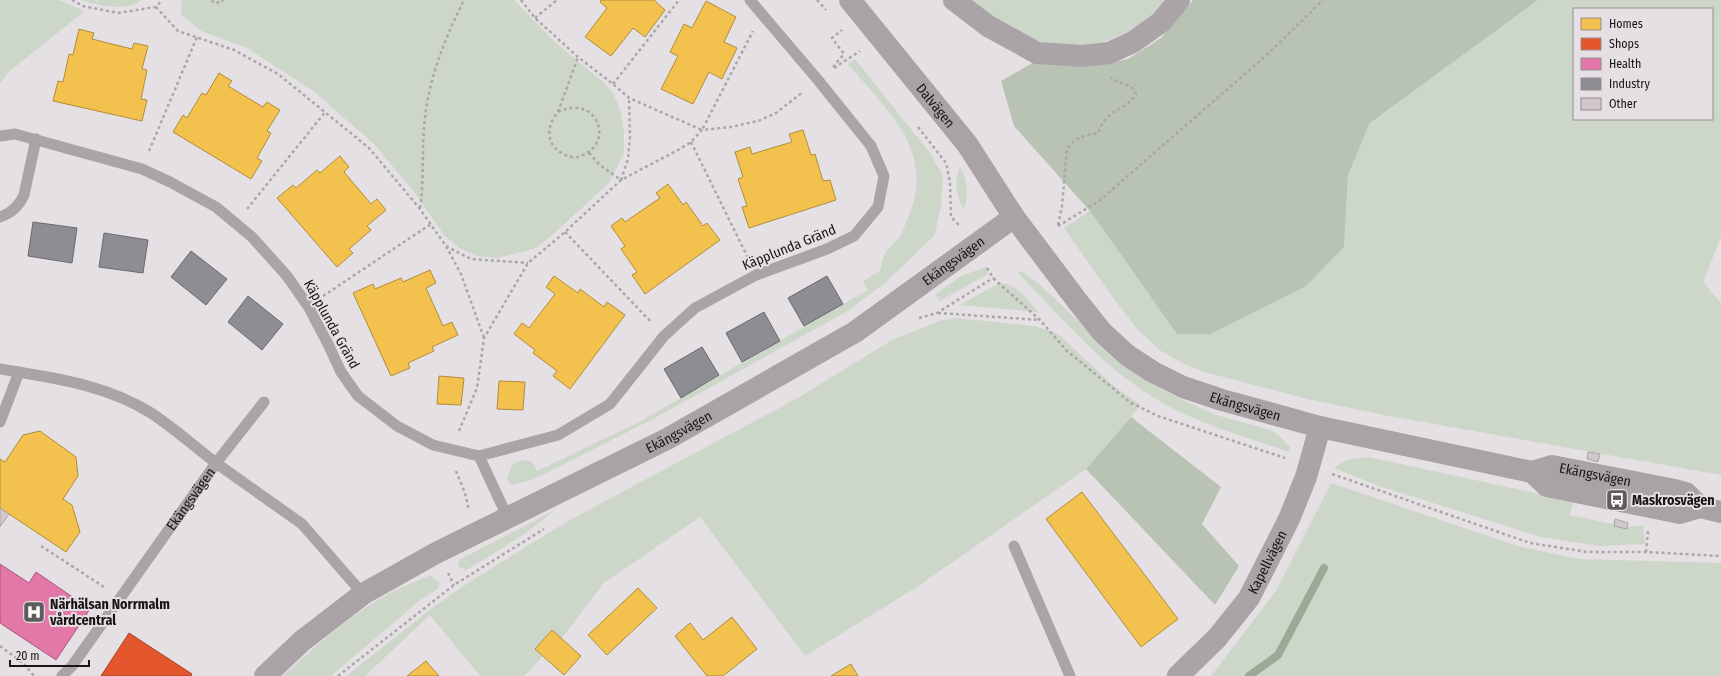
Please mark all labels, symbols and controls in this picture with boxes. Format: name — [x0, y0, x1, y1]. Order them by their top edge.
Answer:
legend — [1573, 8, 1713, 120]
text: Homes — [1609, 17, 1643, 31]
text: Shops — [1609, 37, 1639, 51]
text: Health — [1609, 57, 1641, 71]
text: Industry — [1609, 77, 1650, 91]
street label: Dalvägen — [912, 80, 958, 131]
text: Other — [1609, 97, 1638, 111]
street label: Käpplunda Gränd — [740, 221, 838, 274]
street label: Ekängsvägen — [919, 233, 988, 289]
street label: Käpplunda Gränd — [300, 277, 363, 372]
street label: Ekängsvägen — [1207, 389, 1283, 425]
street label: Ekängsvägen — [643, 407, 715, 457]
street label: Ekängsvägen — [1558, 460, 1633, 490]
street label: Ekängsvägen — [163, 465, 219, 534]
bus stop icon: Maskrosvägen — [1604, 487, 1630, 513]
place label: Maskrosvägen — [1632, 492, 1715, 509]
street label: Kapellvägen — [1244, 528, 1291, 597]
place label: Närhälsan Norrmalm vårdcentral — [49, 596, 170, 629]
hospital icon: Närhälsan Norrmalm vårdcentral — [21, 599, 47, 625]
scale bar — [10, 642, 89, 668]
text: 20 m — [16, 649, 40, 663]

